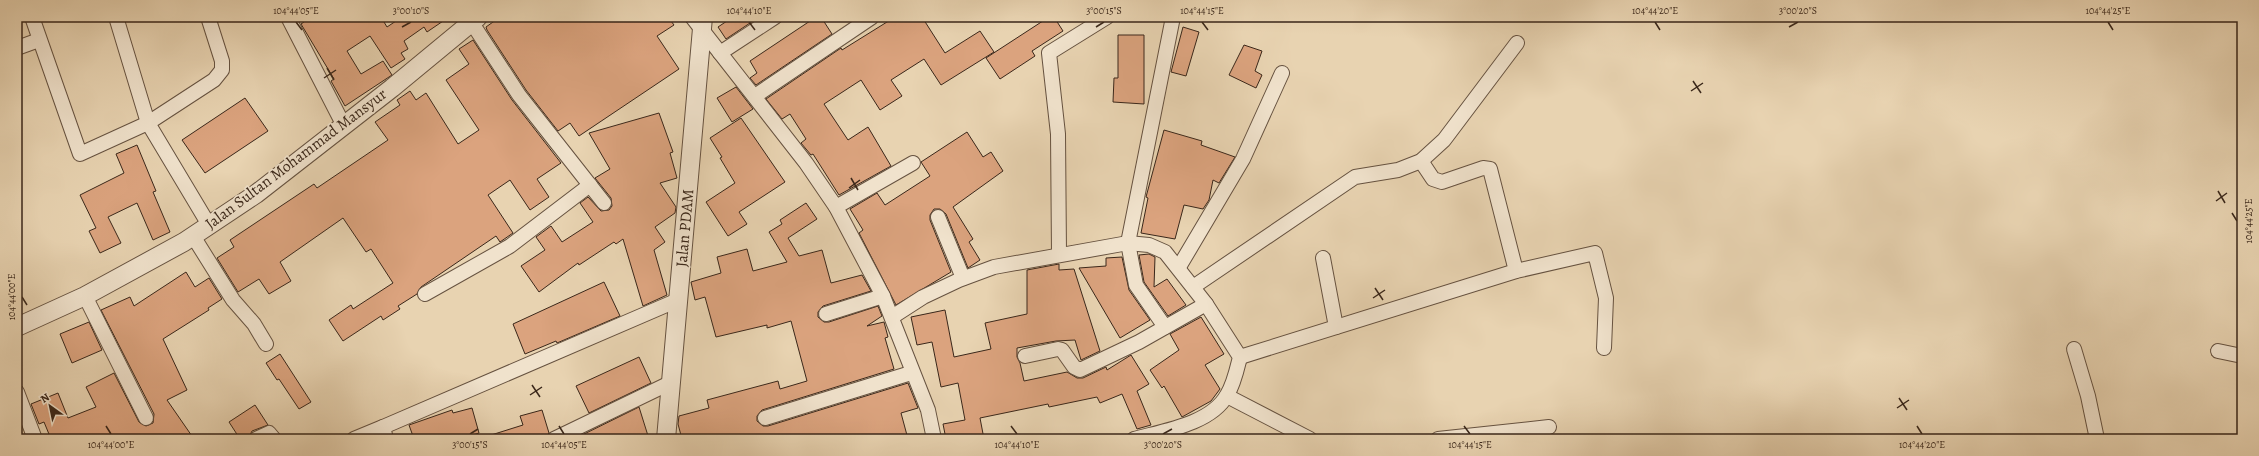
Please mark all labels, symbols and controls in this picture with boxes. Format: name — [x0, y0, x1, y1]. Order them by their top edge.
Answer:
text: 104°44'05"E — [273, 4, 319, 17]
text: 3°00'10"S — [393, 4, 429, 17]
text: 104°44'10"E — [727, 4, 771, 17]
text: 3°00'15"S — [1086, 4, 1122, 17]
text: 104°44'15"E — [1180, 4, 1224, 17]
text: 104°44'20"E — [1632, 4, 1678, 17]
text: 3°00'20"S — [1779, 4, 1817, 17]
text: 104°44'25"E — [2085, 4, 2131, 17]
street label: Jalan Sultan Mohammad Mansyur — [201, 83, 391, 235]
street label: Jalan PDAM — [671, 188, 699, 268]
text: 104°44'25"E — [2242, 198, 2255, 244]
text: 104°44'00"E — [5, 274, 18, 320]
north arrow — [30, 386, 70, 426]
text: N — [37, 390, 52, 407]
text: 104°44'00"E — [88, 438, 134, 451]
text: 3°00'15"S — [452, 438, 488, 451]
text: 104°44'05"E — [541, 438, 587, 451]
text: 104°44'10"E — [995, 438, 1039, 451]
text: 3°00'20"S — [1144, 438, 1182, 451]
text: 104°44'15"E — [1448, 438, 1492, 451]
text: 104°44'20"E — [1899, 438, 1945, 451]

